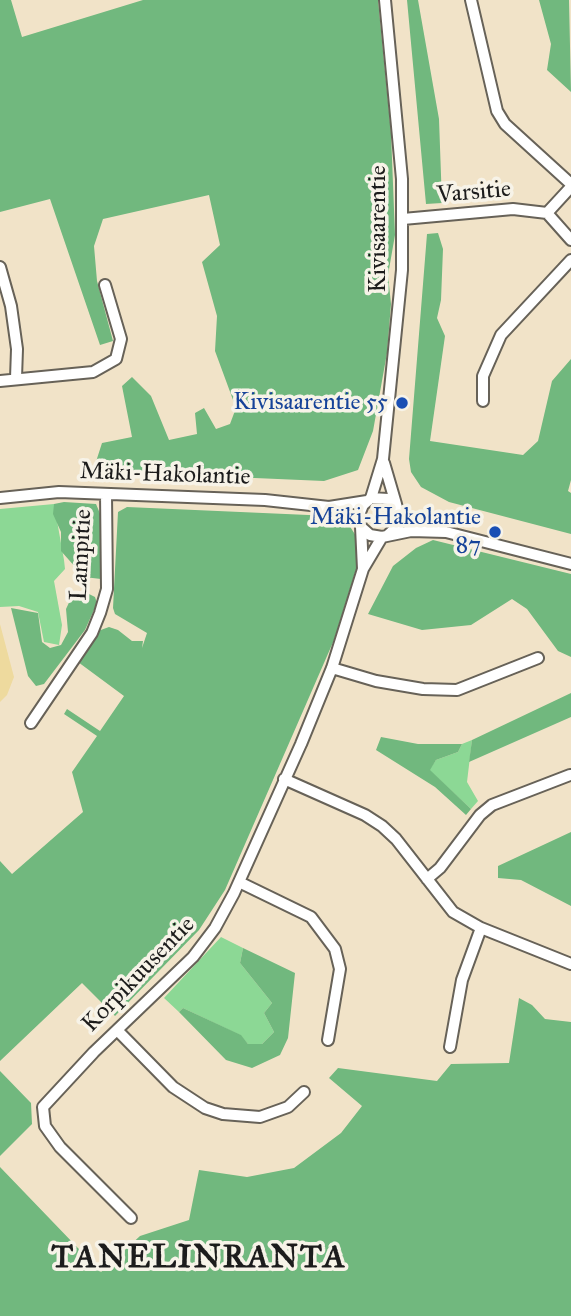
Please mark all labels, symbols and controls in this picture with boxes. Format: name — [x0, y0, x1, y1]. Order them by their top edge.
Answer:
street label: Kivisaarentie — [365, 165, 393, 293]
street label: Varsitie — [436, 175, 512, 211]
place label: Kivisaarentie 55 — [233, 389, 388, 417]
marker: Kivisaarentie 55 — [394, 395, 410, 411]
street label: Mäki-Hakolantie — [79, 458, 251, 492]
place label: Mäki-Hakolantie 87 — [310, 504, 481, 560]
street label: Lampitie — [65, 509, 99, 601]
marker: Mäki-Hakolantie 87 — [487, 524, 503, 540]
street label: Korpikuusentie — [77, 911, 201, 1039]
district label: TANELINRANTA — [53, 1240, 345, 1278]

